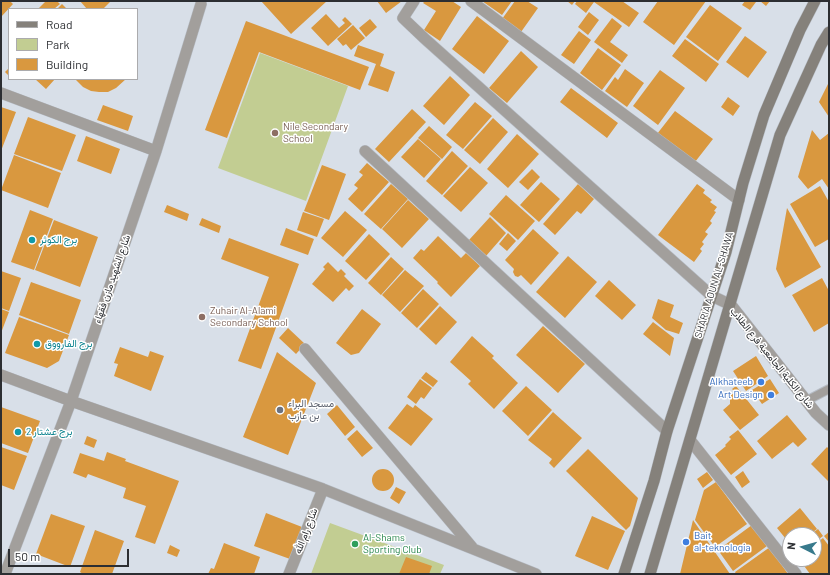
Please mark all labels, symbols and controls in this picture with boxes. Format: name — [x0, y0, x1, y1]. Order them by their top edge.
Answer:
legend — [8, 8, 138, 80]
text: Road — [46, 17, 73, 31]
text: Park — [46, 37, 70, 51]
text: Building — [46, 57, 88, 71]
place label: Nile Secondary School — [283, 121, 348, 144]
marker: Nile Secondary School — [270, 128, 280, 138]
street label: SHARIA AOUN AL-SHAWA — [692, 230, 736, 340]
street label: شارع الشهيد مازن فقهاء — [91, 233, 133, 325]
place label: برج الكوثر — [40, 234, 77, 246]
marker: برج الكوثر — [27, 235, 37, 245]
place label: Zuhair Al-Alami Secondary School — [210, 305, 288, 328]
street label: شارع الكلية الجامعية فرع الطلاب — [728, 305, 816, 411]
marker: Zuhair Al-Alami Secondary School — [197, 312, 207, 322]
place label: برج الفارووق — [45, 338, 92, 350]
marker: برج الفارووق — [32, 339, 42, 349]
place label: Alkhateeb — [710, 376, 753, 388]
marker: Alkhateeb — [756, 377, 766, 387]
place label: Art Design — [718, 389, 763, 401]
marker: Art Design — [766, 390, 776, 400]
place label: مسجد البراء بن عازب — [288, 398, 334, 422]
marker: مسجد البراء بن عازب — [275, 405, 285, 415]
place label: برج عشتار 2 — [26, 426, 72, 438]
marker: برج عشتار 2 — [13, 427, 23, 437]
street label: شارع رام الله — [292, 507, 320, 555]
north arrow — [782, 527, 822, 567]
place label: Bait al-teknologia — [694, 530, 751, 554]
place label: Al-Shams Sporting Club — [363, 532, 422, 556]
marker: Bait al-teknologia — [681, 537, 691, 547]
marker: Al-Shams Sporting Club — [350, 539, 360, 549]
scale bar — [10, 541, 131, 567]
text: N — [784, 541, 797, 550]
text: 50 m — [15, 549, 40, 563]

